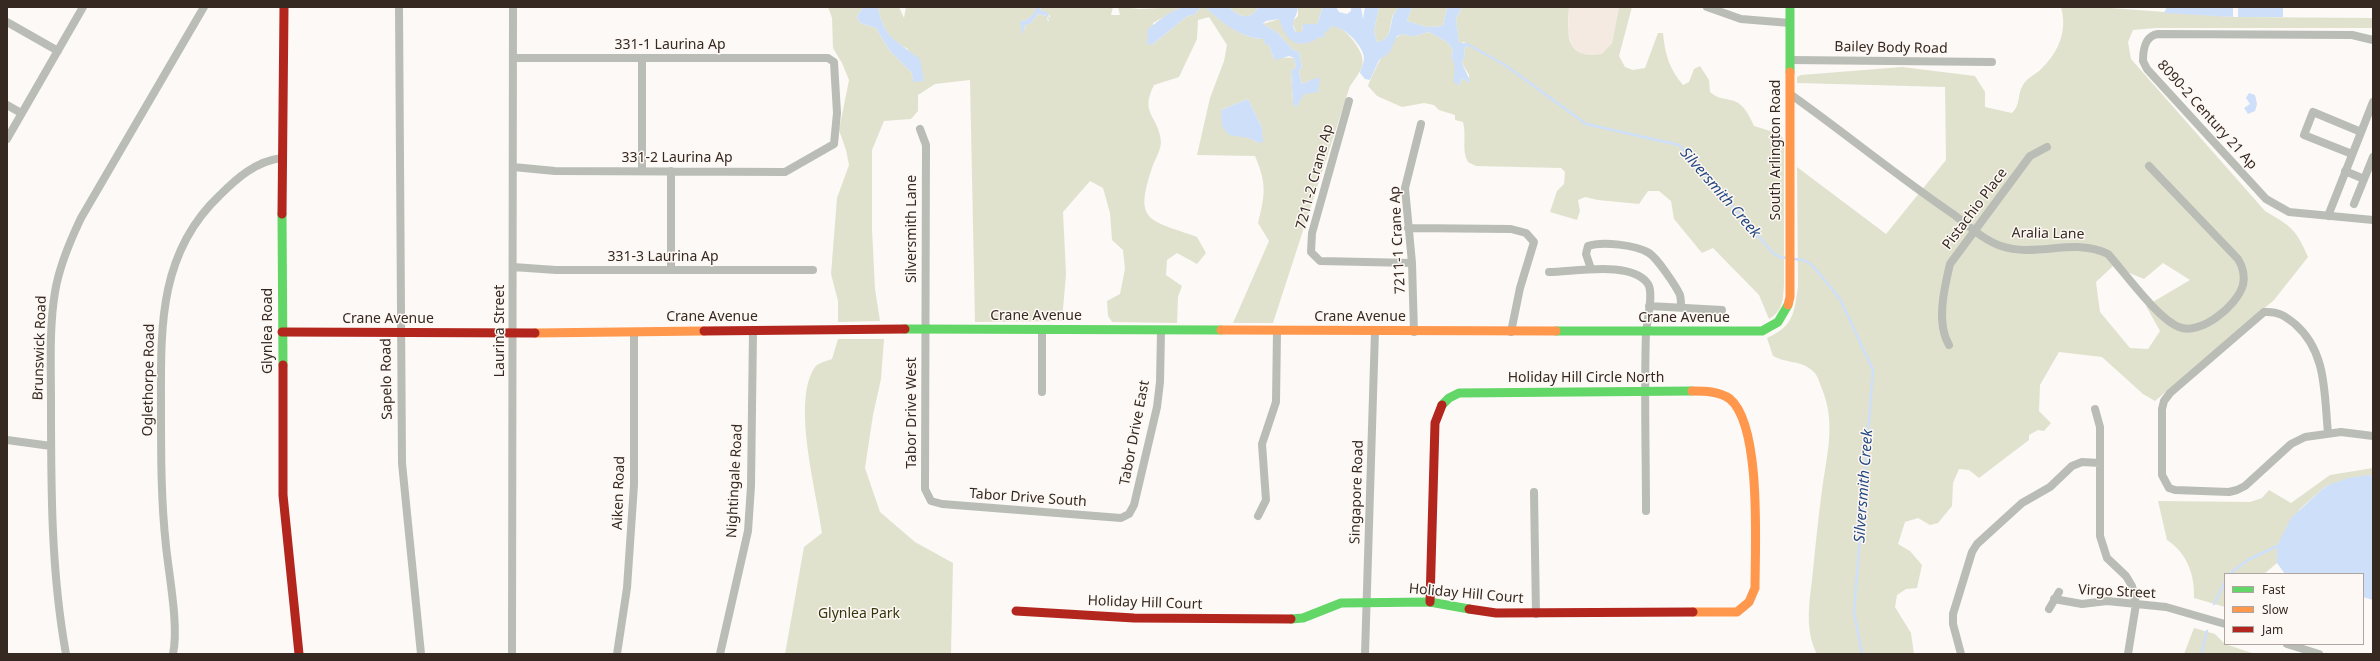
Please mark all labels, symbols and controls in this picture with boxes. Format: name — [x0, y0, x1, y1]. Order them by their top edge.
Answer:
street label: 331-1 Laurina Ap — [614, 37, 726, 53]
street label: Bailey Body Road — [1834, 39, 1948, 57]
street label: 8090-2 Century 21 Ap — [2154, 57, 2260, 173]
street label: South Arlington Road — [1768, 80, 1784, 220]
street label: 7211-2 Crane Ap — [1293, 123, 1337, 231]
water label: Silversmith Creek — [1676, 144, 1764, 242]
street label: 331-2 Laurina Ap — [621, 150, 733, 166]
street label: Pistachio Place — [1939, 165, 2011, 253]
street label: Silversmith Lane — [904, 175, 920, 283]
street label: 7211-1 Crane Ap — [1387, 186, 1409, 294]
street label: Aralia Lane — [2011, 225, 2085, 243]
street label: 331-3 Laurina Ap — [607, 249, 719, 265]
street label: Laurina Street — [492, 285, 508, 377]
street label: Glynlea Road — [260, 288, 276, 374]
street label: Brunswick Road — [30, 295, 50, 401]
street label: Crane Avenue — [990, 308, 1082, 324]
street label: Crane Avenue — [666, 309, 758, 325]
street label: Crane Avenue — [1314, 309, 1406, 325]
street label: Crane Avenue — [1638, 310, 1730, 326]
street label: Crane Avenue — [342, 311, 434, 327]
street label: Oglethorpe Road — [140, 323, 158, 437]
street label: Sapelo Road — [378, 338, 396, 420]
street label: Tabor Drive West — [904, 357, 920, 469]
street label: Holiday Hill Circle North — [1508, 370, 1664, 386]
street label: Tabor Drive East — [1117, 379, 1153, 487]
street label: Nightingale Road — [724, 424, 746, 538]
water label: Silversmith Creek — [1851, 429, 1877, 543]
street label: Singapore Road — [1347, 440, 1367, 544]
street label: Aiken Road — [609, 456, 629, 530]
street label: Tabor Drive South — [969, 486, 1087, 510]
legend — [2224, 573, 2364, 645]
street label: Holiday Hill Court — [1408, 581, 1524, 607]
text: Fast — [2262, 581, 2285, 598]
street label: Virgo Street — [2078, 582, 2156, 602]
street label: Holiday Hill Court — [1087, 593, 1203, 613]
text: Slow — [2262, 601, 2288, 618]
park label: Glynlea Park — [818, 606, 900, 622]
text: Jam — [2262, 621, 2283, 638]

